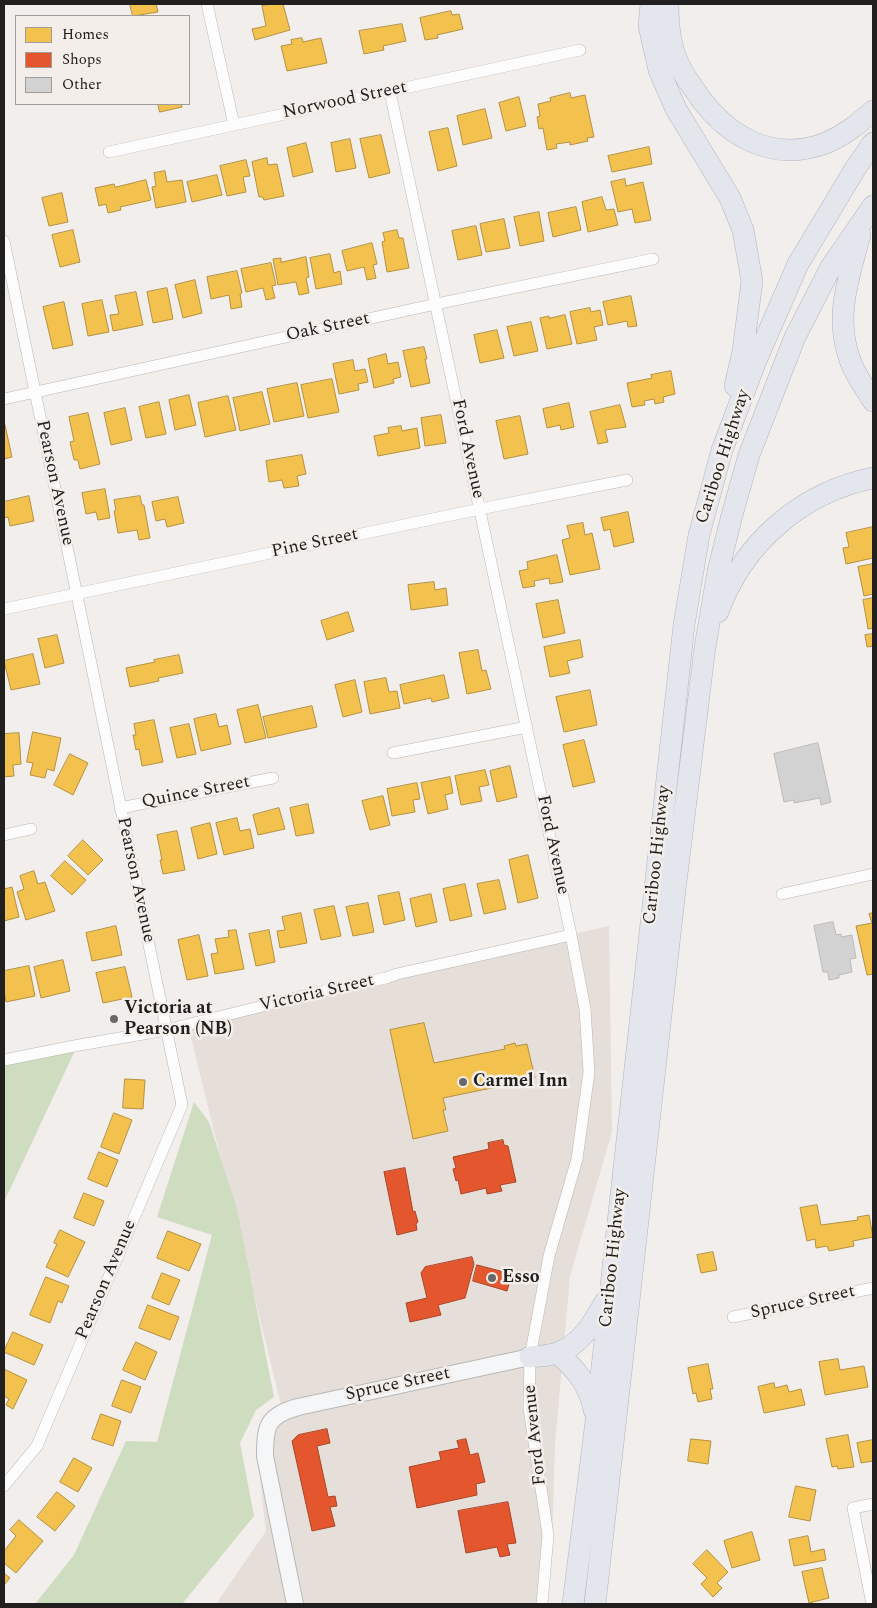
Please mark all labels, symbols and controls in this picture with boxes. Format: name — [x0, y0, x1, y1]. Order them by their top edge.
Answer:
legend — [15, 15, 190, 105]
text: Homes — [62, 23, 109, 46]
text: Shops — [62, 48, 102, 71]
text: Other — [62, 73, 101, 96]
street label: Norwood Street — [281, 77, 409, 125]
street label: Oak Street — [284, 309, 372, 347]
street label: Cariboo Highway — [692, 387, 756, 527]
street label: Ford Avenue — [446, 397, 488, 501]
street label: Pearson Avenue — [30, 418, 78, 548]
street label: Pine Street — [270, 524, 360, 564]
street label: Quince Street — [140, 772, 252, 814]
street label: Cariboo Highway — [640, 784, 676, 926]
street label: Ford Avenue — [531, 793, 573, 897]
street label: Pearson Avenue — [111, 815, 159, 945]
street label: Victoria Street — [258, 970, 376, 1018]
place label: Victoria at Pearson (NB) — [124, 998, 232, 1040]
marker: Victoria at Pearson (NB) — [108, 1013, 120, 1025]
place label: Carmel Inn — [473, 1071, 568, 1093]
marker: Carmel Inn — [457, 1076, 469, 1088]
street label: Cariboo Highway — [596, 1187, 632, 1329]
street label: Pearson Avenue — [72, 1217, 142, 1343]
place label: Esso — [502, 1267, 540, 1289]
marker: Esso — [486, 1272, 498, 1284]
street label: Spruce Street — [749, 1281, 857, 1325]
street label: Spruce Street — [344, 1363, 452, 1407]
street label: Ford Avenue — [520, 1383, 552, 1487]

